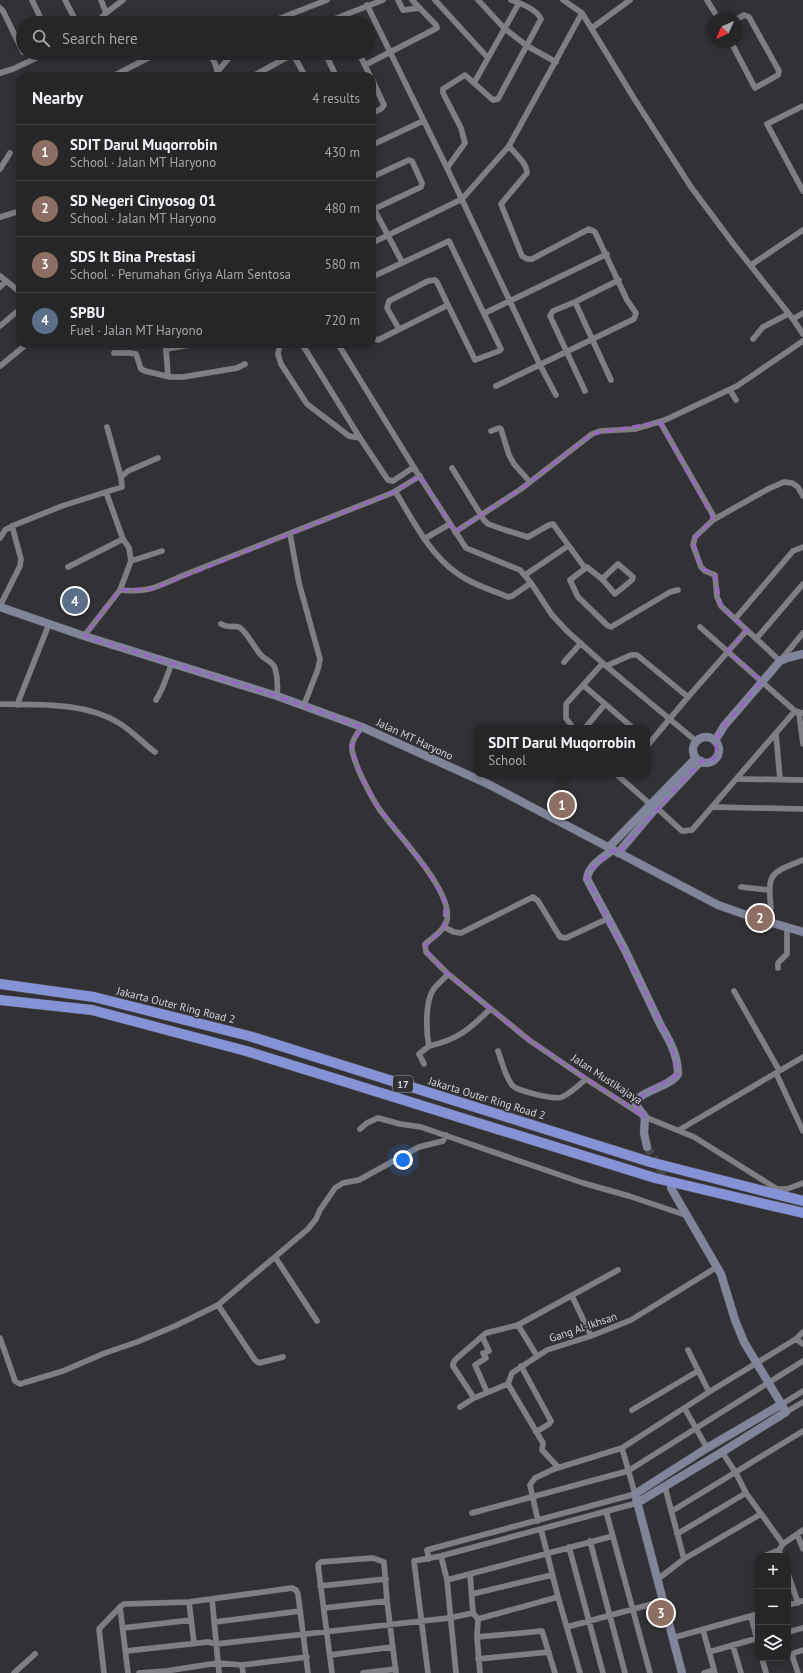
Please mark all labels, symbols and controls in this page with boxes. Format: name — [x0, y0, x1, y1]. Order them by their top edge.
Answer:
north arrow — [707, 12, 743, 48]
search box — [16, 16, 376, 60]
icon: search — [30, 27, 52, 49]
text: Search here — [62, 29, 138, 48]
text: Nearby — [32, 87, 83, 109]
text: 4 results — [312, 90, 360, 107]
text: SDIT Darul Muqorrobin — [70, 135, 217, 154]
text: 1 — [41, 144, 49, 161]
text: 430 m — [325, 144, 360, 161]
text: School · Jalan MT Haryono — [70, 154, 216, 171]
text: SD Negeri Cinyosog 01 — [70, 191, 216, 210]
text: 2 — [41, 200, 49, 217]
text: 480 m — [325, 200, 360, 217]
text: School · Jalan MT Haryono — [70, 210, 216, 227]
text: SDS It Bina Prestasi — [70, 247, 195, 266]
text: 3 — [41, 256, 49, 273]
text: 580 m — [325, 256, 360, 273]
text: School · Perumahan Griya Alam Sentosa — [70, 266, 291, 283]
text: SPBU — [70, 303, 105, 322]
text: 4 — [41, 312, 49, 329]
text: 720 m — [325, 312, 360, 329]
text: Fuel · Jalan MT Haryono — [70, 322, 203, 339]
pin: 4 — [62, 586, 88, 616]
street label: Jalan MT Haryono — [374, 715, 456, 763]
popup — [474, 725, 650, 777]
text: SDIT Darul Muqorrobin — [488, 733, 636, 752]
text: School — [488, 752, 526, 769]
pin: 1 — [549, 790, 575, 820]
pin: 2 — [747, 903, 773, 933]
street label: Jakarta Outer Ring Road 2 — [114, 983, 237, 1026]
street label: Jalan Mustikajaya — [568, 1050, 645, 1107]
street label: Jakarta Outer Ring Road 2 — [426, 1073, 547, 1122]
road number: 17 — [393, 1076, 413, 1092]
your location — [393, 1150, 413, 1170]
street label: Gang Al-Ikhsan — [547, 1309, 619, 1345]
map controls — [755, 1553, 791, 1661]
button: + — [755, 1553, 791, 1589]
button: − — [755, 1589, 791, 1625]
pin: 3 — [648, 1598, 674, 1628]
button: layers — [755, 1625, 791, 1661]

